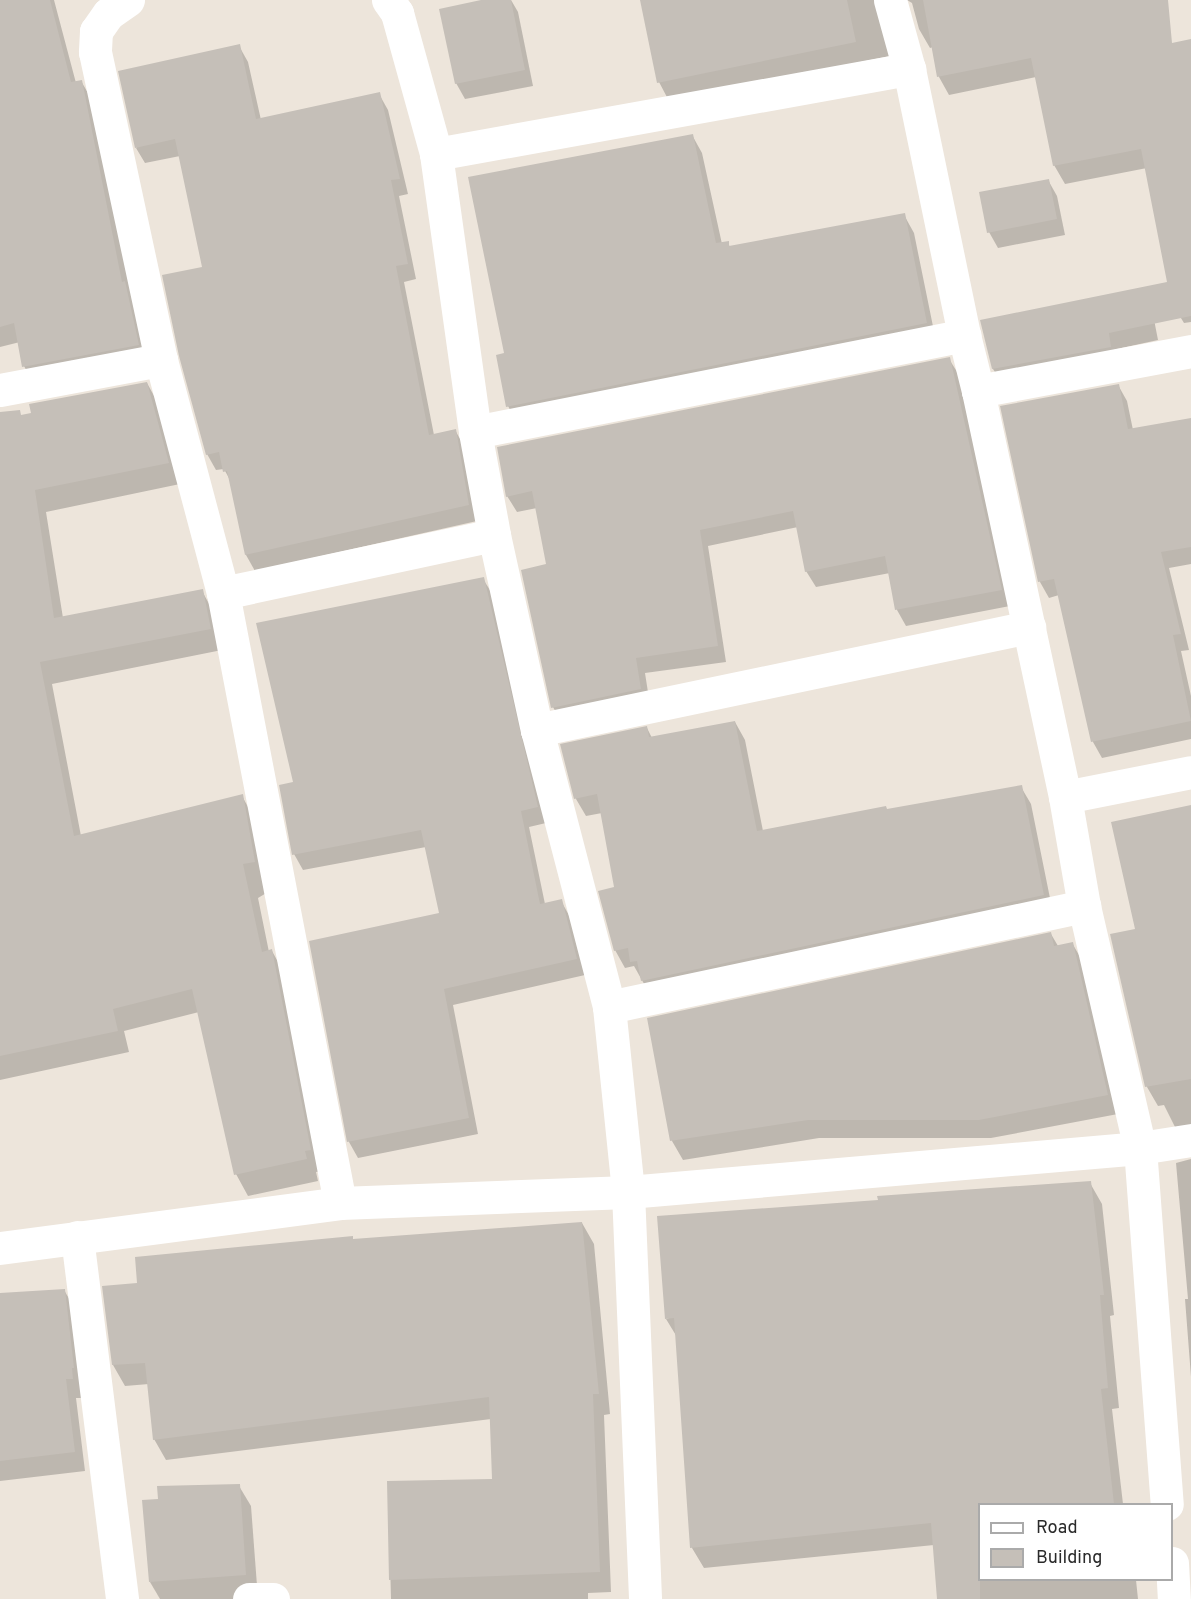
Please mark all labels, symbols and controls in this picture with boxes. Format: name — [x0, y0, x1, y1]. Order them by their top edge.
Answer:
legend — [978, 1503, 1173, 1581]
text: Road — [1036, 1517, 1078, 1540]
text: Building — [1036, 1547, 1102, 1570]

